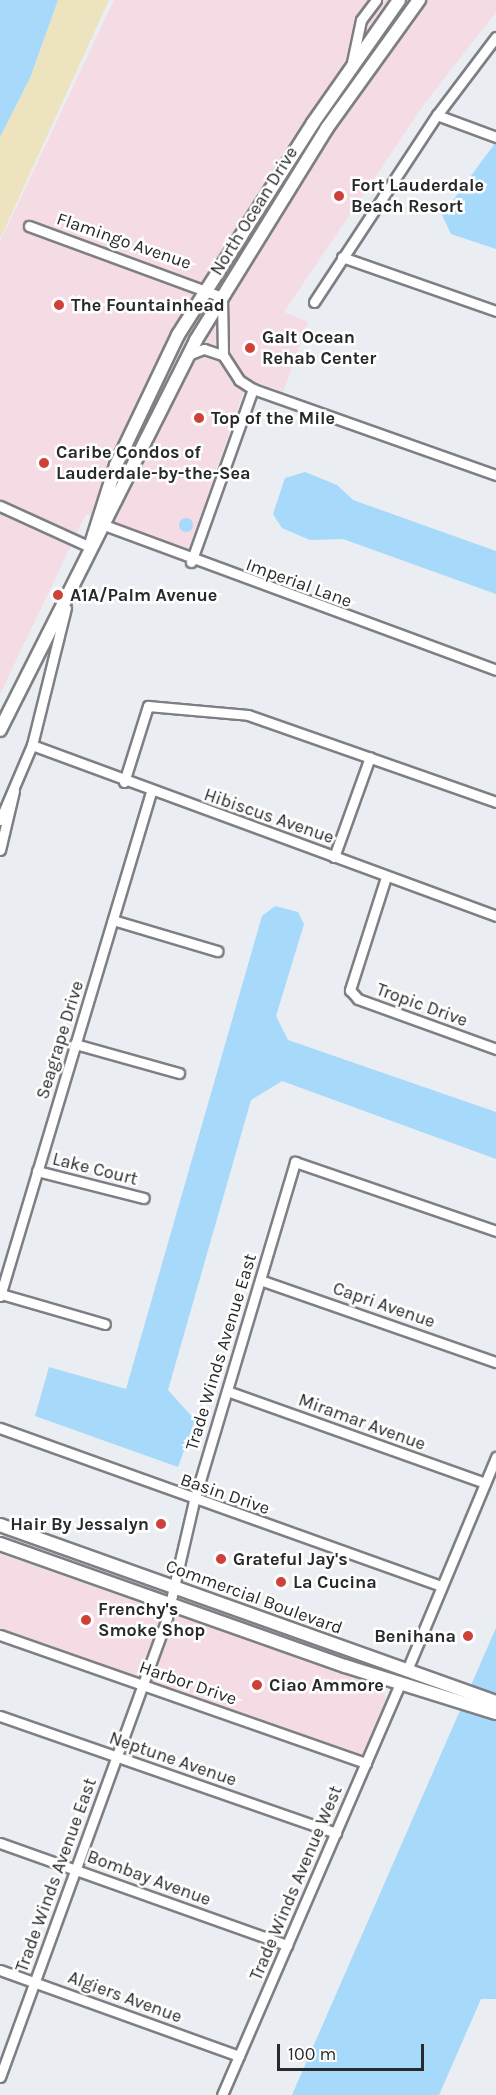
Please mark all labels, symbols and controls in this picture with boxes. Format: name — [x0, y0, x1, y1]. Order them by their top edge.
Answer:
street label: North Ocean Drive — [206, 143, 302, 279]
place label: Fort Lauderdale Beach Resort — [351, 175, 484, 218]
marker: Fort Lauderdale Beach Resort — [332, 189, 346, 203]
street label: Flamingo Avenue — [54, 208, 194, 274]
place label: The Fountainhead — [71, 294, 225, 316]
marker: The Fountainhead — [52, 298, 66, 312]
place label: Galt Ocean Rehab Center — [262, 327, 376, 370]
marker: Galt Ocean Rehab Center — [243, 341, 257, 355]
place label: Top of the Mile — [211, 407, 335, 429]
marker: Top of the Mile — [192, 411, 206, 425]
place label: Caribe Condos of Lauderdale-by-the-Sea — [56, 442, 251, 484]
marker: Caribe Condos of Lauderdale-by-the-Sea — [37, 456, 51, 470]
street label: Imperial Lane — [243, 554, 355, 612]
place label: A1A/Palm Avenue — [70, 584, 217, 606]
marker: A1A/Palm Avenue — [51, 588, 65, 602]
street label: Hibiscus Avenue — [201, 784, 337, 848]
street label: Seagrape Drive — [32, 978, 88, 1102]
street label: Tropic Drive — [373, 979, 471, 1031]
street label: Lake Court — [50, 1148, 140, 1190]
street label: Trade Winds Avenue East — [181, 1251, 261, 1453]
street label: Capri Avenue — [330, 1277, 438, 1333]
street label: Miramar Avenue — [295, 1389, 429, 1455]
street label: Basin Drive — [177, 1469, 273, 1519]
place label: Hair By Jessalyn — [10, 1513, 149, 1535]
marker: Hair By Jessalyn — [154, 1517, 168, 1531]
place label: Grateful Jay's — [233, 1548, 348, 1570]
marker: Grateful Jay's — [214, 1552, 228, 1566]
street label: Commercial Boulevard — [163, 1555, 345, 1639]
place label: La Cucina — [293, 1571, 377, 1593]
marker: La Cucina — [274, 1575, 288, 1589]
place label: Frenchy's Smoke Shop — [98, 1599, 205, 1642]
marker: Frenchy's Smoke Shop — [79, 1613, 93, 1627]
place label: Benihana — [374, 1625, 456, 1647]
marker: Benihana — [461, 1629, 475, 1643]
street label: Harbor Drive — [136, 1656, 240, 1710]
place label: Ciao Ammore — [269, 1674, 384, 1696]
marker: Ciao Ammore — [250, 1678, 264, 1692]
street label: Neptune Avenue — [106, 1727, 240, 1791]
street label: Trade Winds Avenue East — [11, 1775, 101, 1975]
street label: Trade Winds Avenue West — [245, 1782, 347, 1984]
street label: Bombay Avenue — [84, 1846, 214, 1910]
street label: Algiers Avenue — [65, 1966, 185, 2028]
scale bar — [280, 2032, 427, 2070]
text: 100 m — [288, 2043, 336, 2065]

